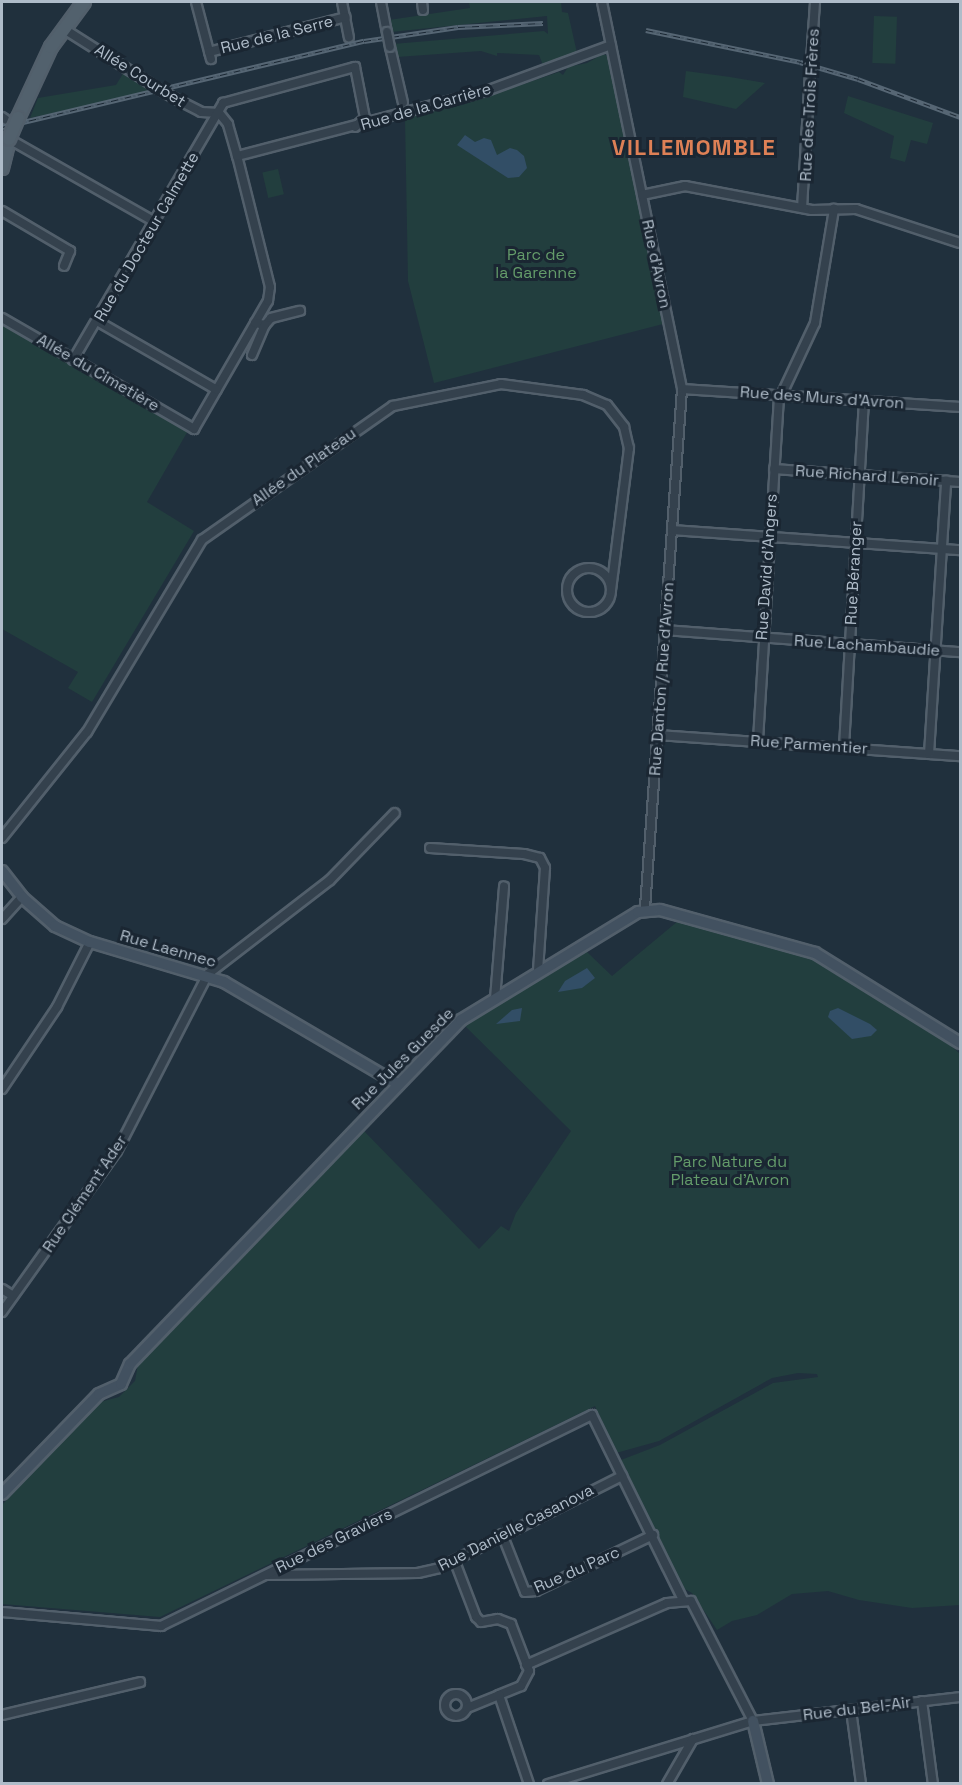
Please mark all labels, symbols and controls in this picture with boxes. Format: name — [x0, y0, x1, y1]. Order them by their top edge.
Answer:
street label: Rue de la Serre — [219, 12, 335, 58]
street label: Rue des Trois Frères — [796, 28, 824, 182]
street label: Allée Courbet — [91, 40, 189, 112]
street label: Rue de la Carrière — [359, 79, 493, 135]
district label: VILLEMOMBLE — [612, 135, 776, 161]
street label: Rue du Docteur Calmette — [91, 149, 203, 325]
street label: Rue d'Avron — [637, 218, 675, 310]
park label: Parc de la Garenne — [495, 245, 577, 283]
street label: Allée du Cimetière — [33, 330, 163, 416]
street label: Rue des Murs d'Avron — [739, 383, 905, 413]
street label: Allée du Plateau — [248, 424, 360, 510]
street label: Rue Richard Lenoir — [794, 461, 940, 491]
street label: Rue David d'Angers — [752, 493, 782, 641]
street label: Rue Béranger — [842, 521, 866, 625]
street label: Rue Danton / Rue d'Avron — [646, 582, 678, 776]
street label: Rue Lachambaudie — [793, 631, 941, 661]
street label: Rue Parmentier — [750, 731, 868, 759]
street label: Rue Laennec — [118, 926, 218, 972]
street label: Rue Jules Guesde — [348, 1004, 458, 1114]
street label: Rue Clément Ader — [39, 1132, 131, 1256]
park label: Parc Nature du Plateau d'Avron — [671, 1152, 789, 1190]
street label: Rue Danielle Casanova — [435, 1480, 597, 1576]
street label: Rue des Graviers — [273, 1504, 395, 1578]
street label: Rue du Parc — [531, 1543, 623, 1597]
street label: Rue du Bel-Air — [802, 1693, 912, 1725]

